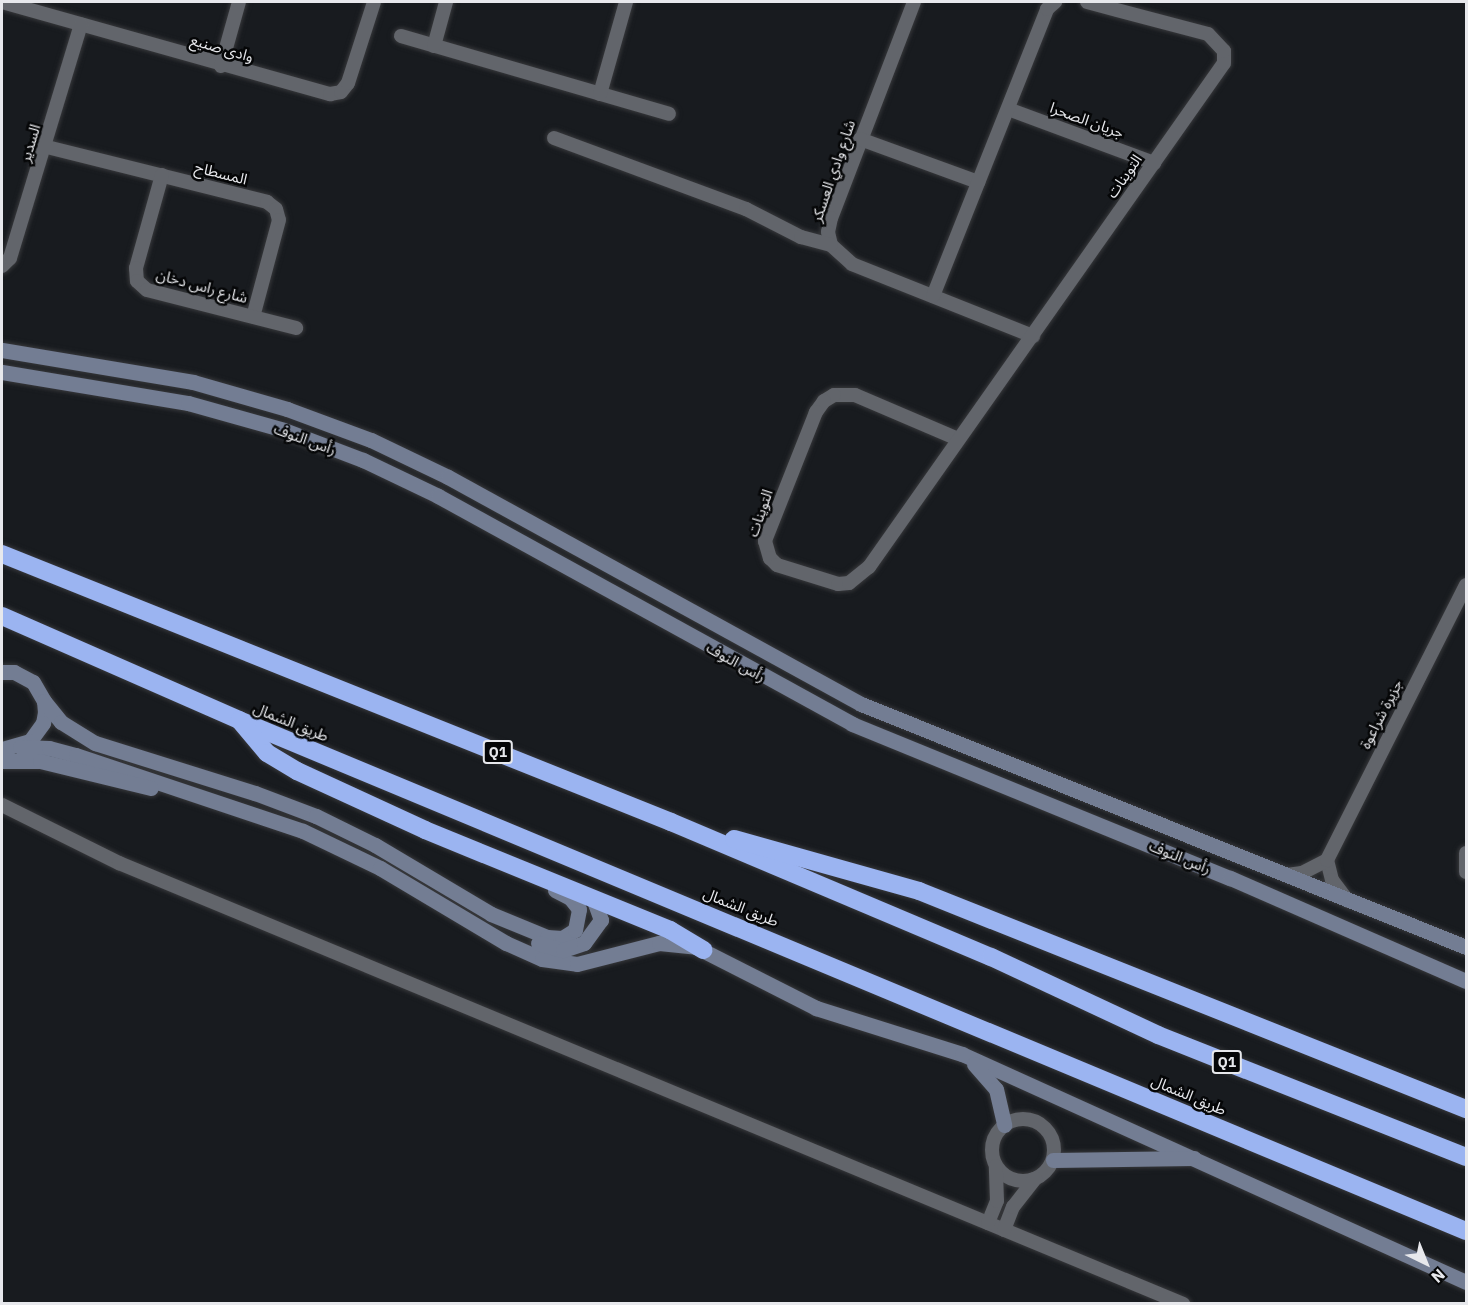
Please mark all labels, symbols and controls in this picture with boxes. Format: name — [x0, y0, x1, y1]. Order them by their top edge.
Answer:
street label: وادى صنيع — [188, 30, 256, 66]
street label: جريان الصحرا — [1048, 98, 1126, 142]
street label: شارع وادي العسكر — [807, 118, 859, 224]
street label: السدير — [16, 122, 44, 164]
street label: التوينات — [1103, 151, 1145, 201]
street label: المسطاح — [193, 158, 249, 188]
street label: شارع راس دخان — [154, 265, 250, 307]
street label: رأس النوف — [271, 419, 339, 459]
street label: التوينات — [744, 487, 776, 539]
street label: رأس النوف — [703, 638, 769, 686]
street label: جزيرة شراعوة — [1356, 676, 1406, 752]
street label: طريق الشمال — [251, 699, 331, 745]
road number: Q1 — [482, 741, 514, 763]
street label: رأس النوف — [1147, 837, 1213, 877]
street label: طريق الشمال — [701, 884, 781, 930]
road number: Q1 — [1210, 1051, 1244, 1073]
street label: طريق الشمال — [1149, 1071, 1229, 1119]
north arrow — [1396, 1233, 1456, 1293]
text: N — [1427, 1265, 1449, 1287]

